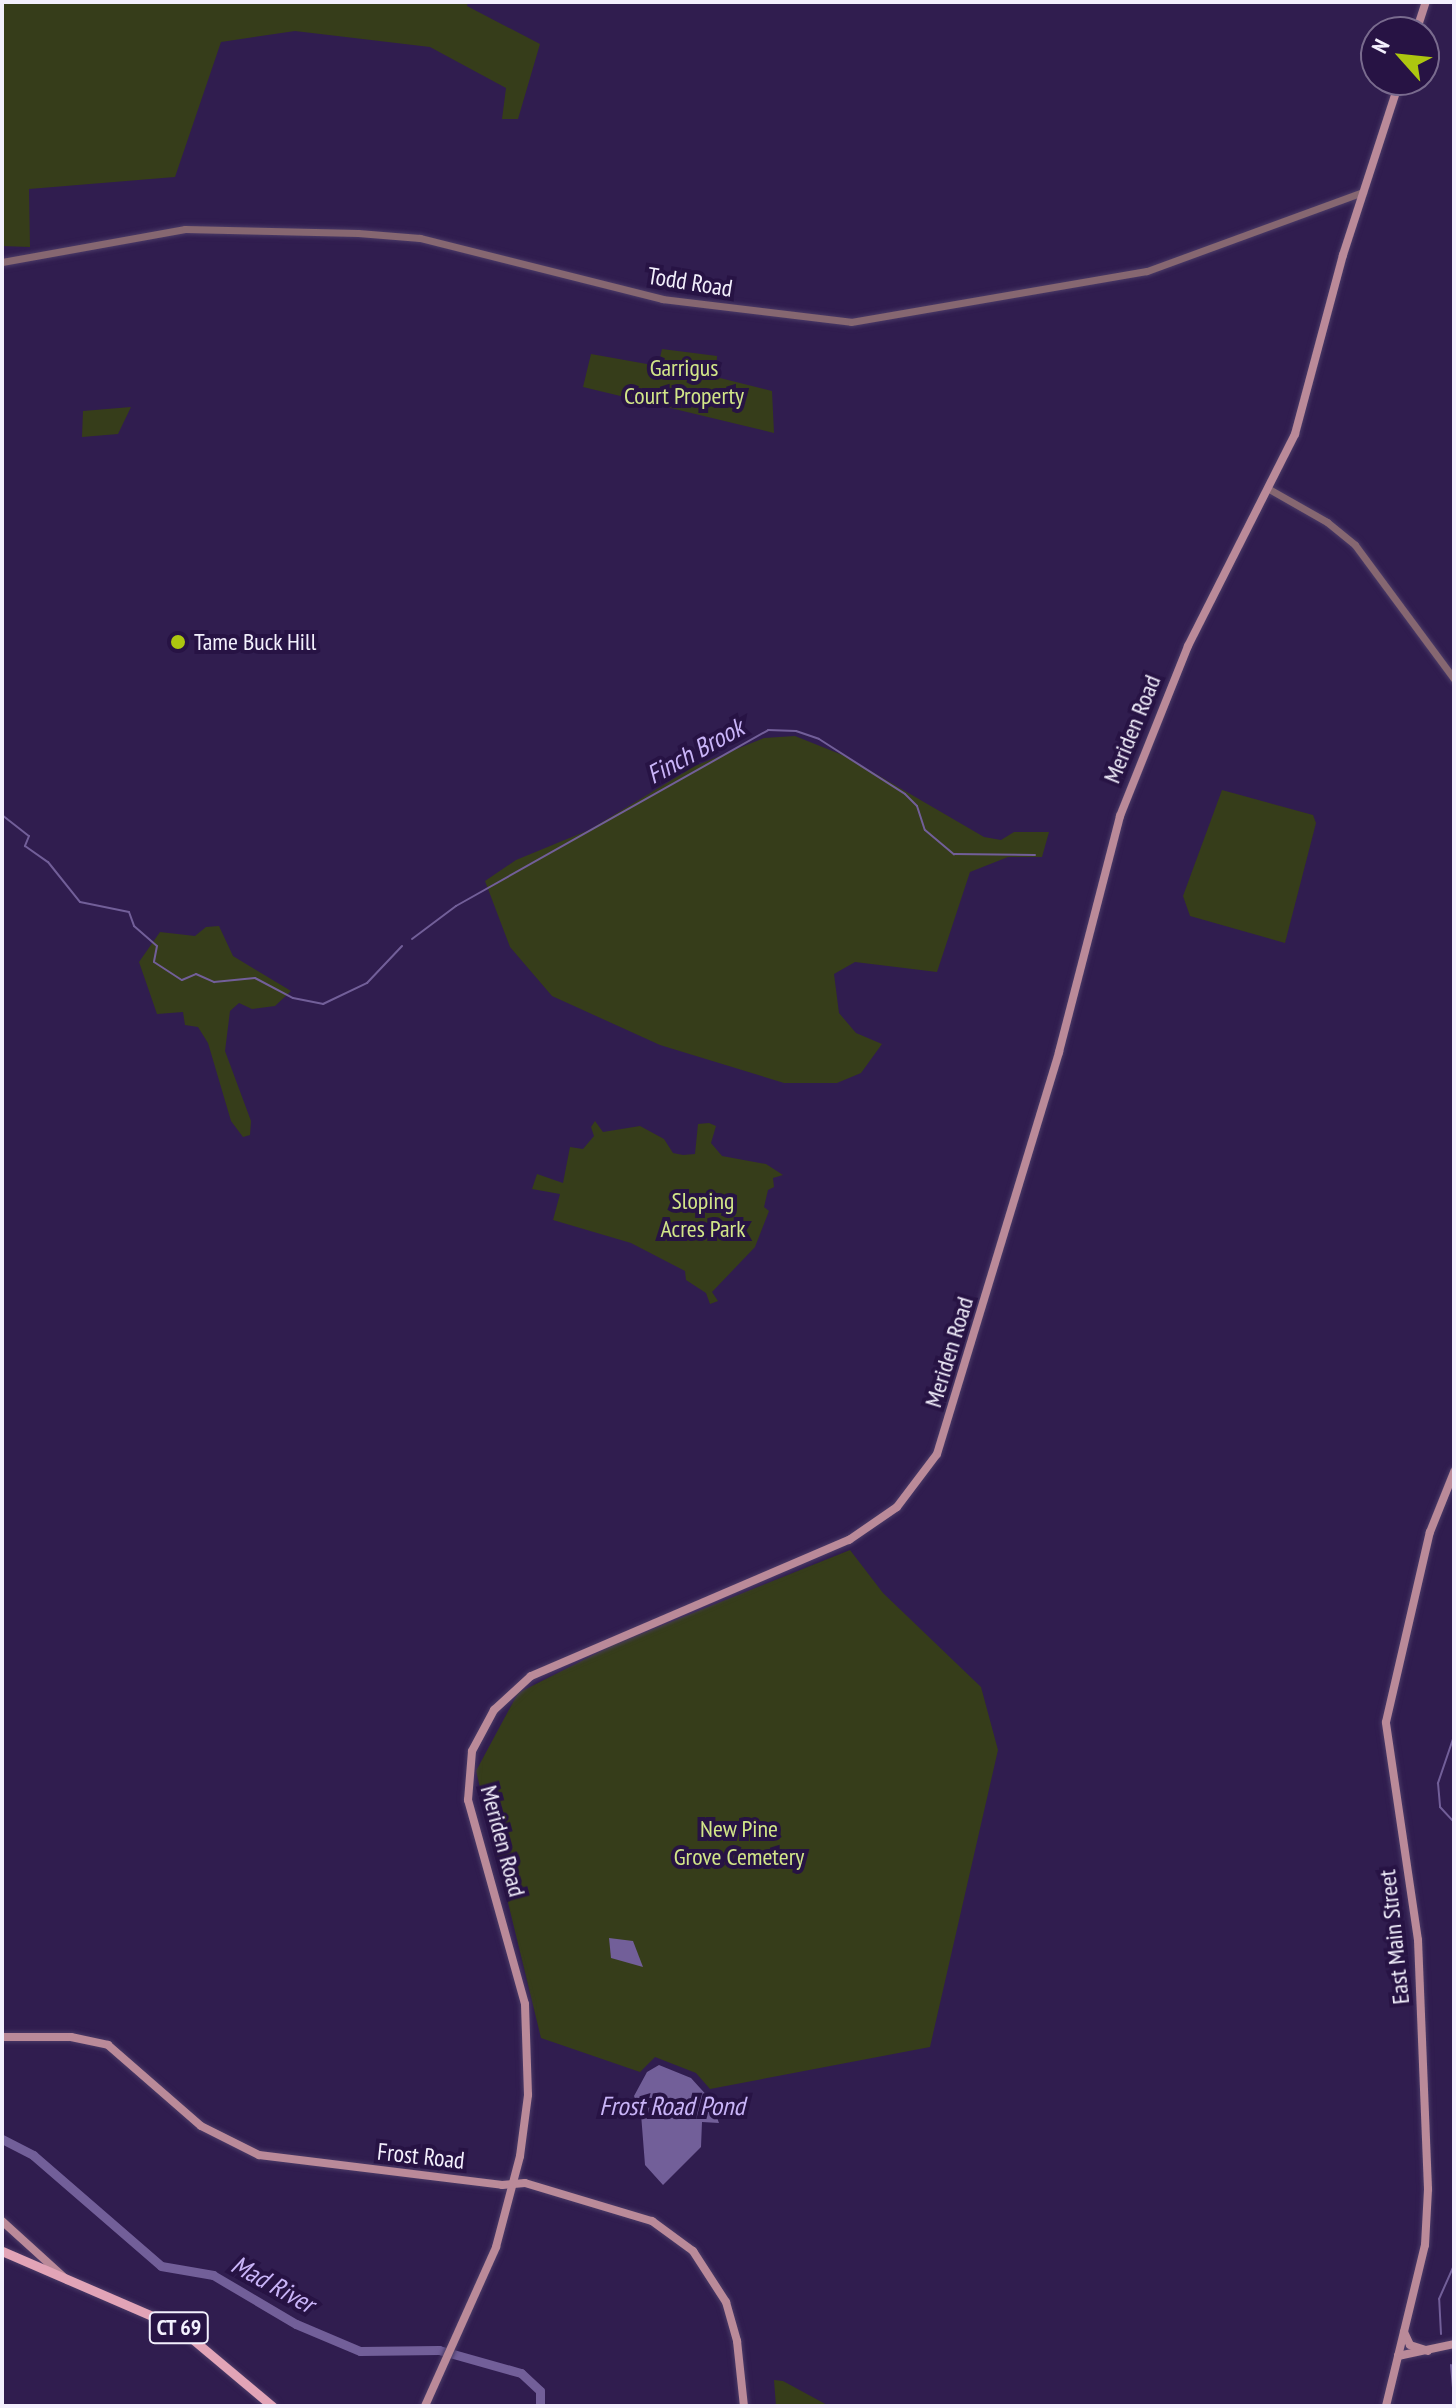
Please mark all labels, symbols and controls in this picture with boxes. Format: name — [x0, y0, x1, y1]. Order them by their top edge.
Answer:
north arrow — [1360, 16, 1440, 96]
text: N — [1365, 34, 1396, 58]
street label: Todd Road — [646, 261, 734, 303]
park label: Garrigus Court Property — [624, 354, 744, 410]
place label: Tame Buck Hill — [194, 628, 317, 656]
marker: Tame Buck Hill — [169, 633, 187, 651]
street label: Meriden Road — [1097, 671, 1167, 787]
water label: Finch Brook — [641, 712, 749, 790]
park label: Sloping Acres Park — [661, 1187, 745, 1243]
street label: Meriden Road — [919, 1293, 979, 1411]
street label: Meriden Road — [474, 1782, 532, 1900]
park label: New Pine Grove Cemetery — [674, 1815, 804, 1871]
street label: East Main Street — [1373, 1868, 1415, 2006]
water label: Frost Road Pond — [599, 2090, 745, 2122]
street label: Frost Road — [376, 2137, 466, 2175]
water label: Mad River — [226, 2249, 320, 2319]
road number: CT 69 — [147, 2310, 211, 2346]

